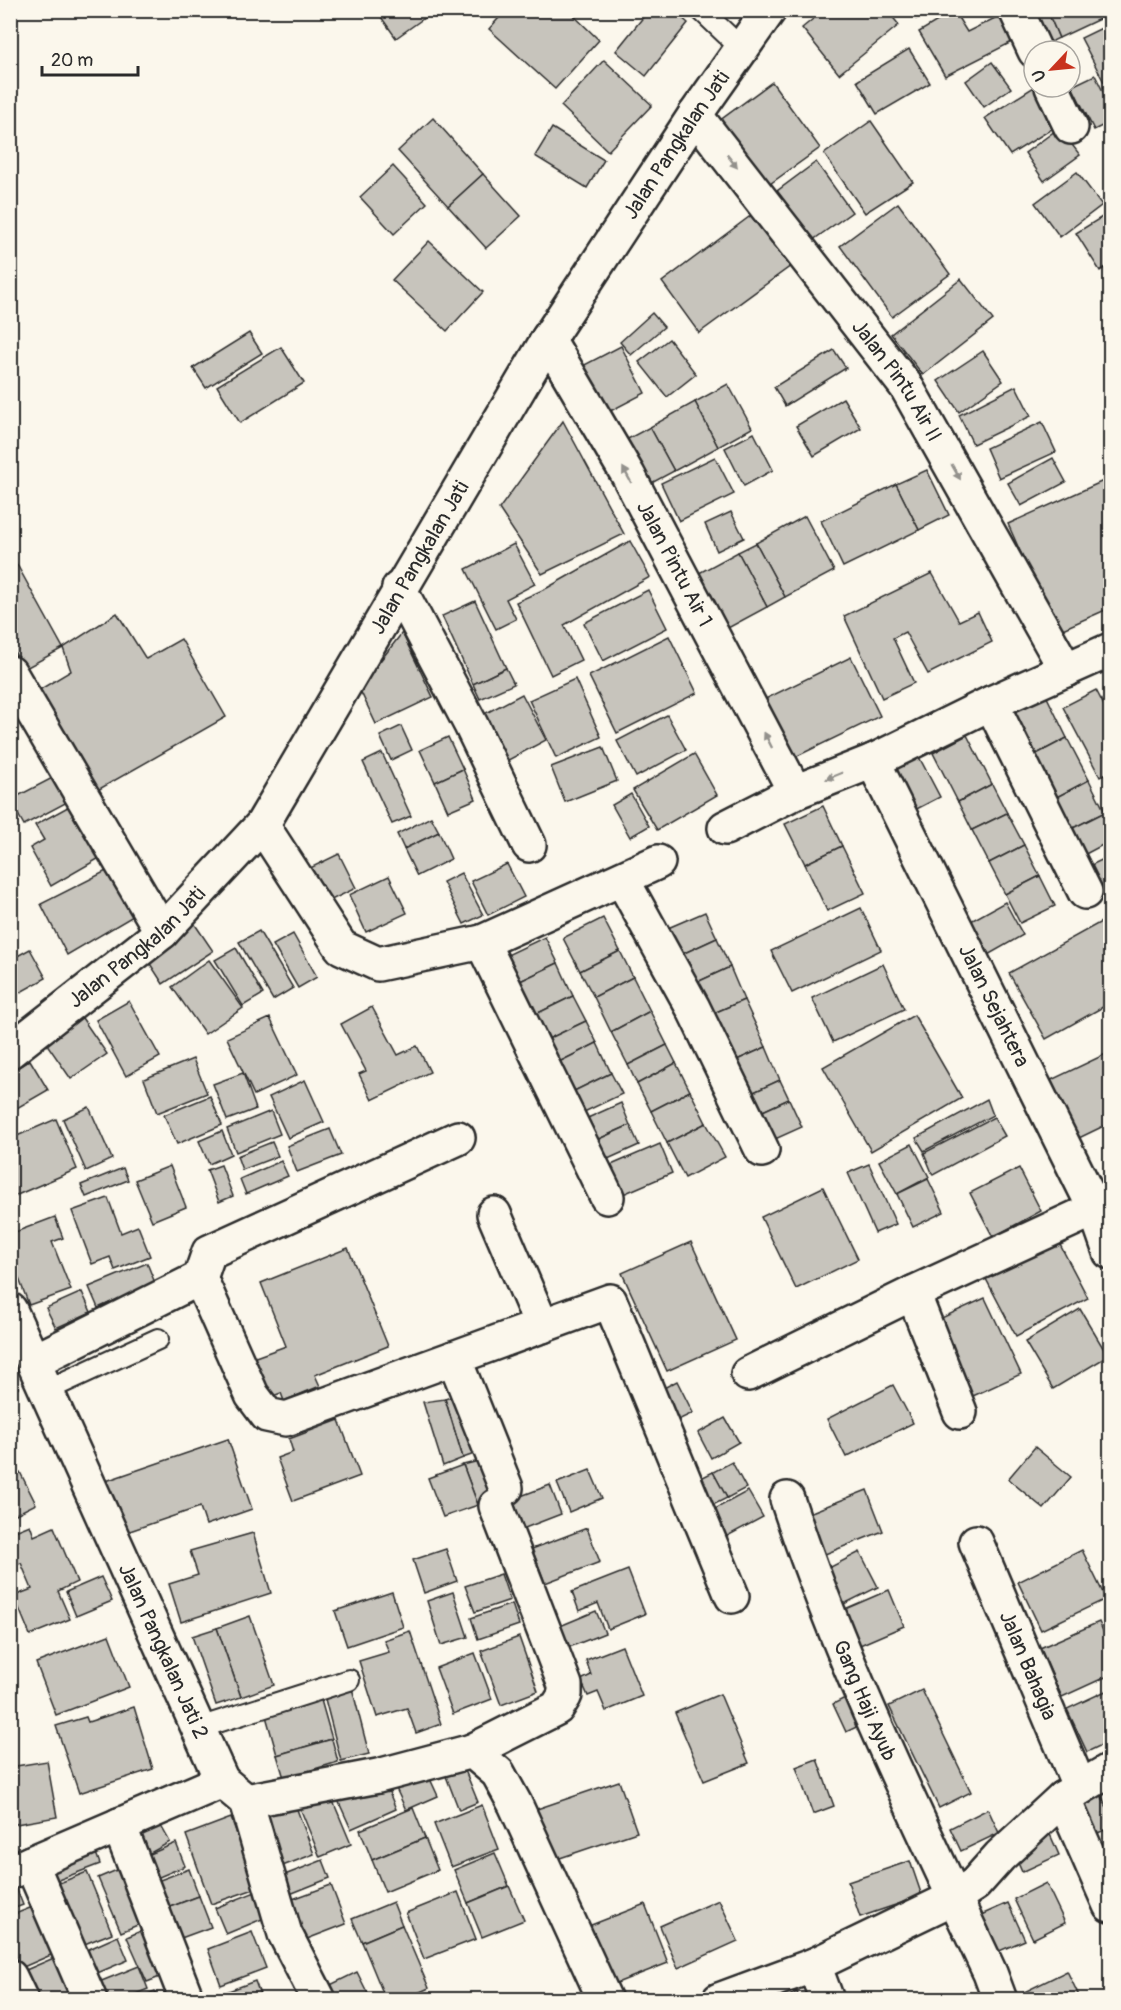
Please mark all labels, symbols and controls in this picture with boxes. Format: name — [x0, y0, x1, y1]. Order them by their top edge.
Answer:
scale bar — [42, 39, 138, 77]
north arrow — [1022, 39, 1082, 99]
text: 20 m — [51, 49, 93, 72]
street label: Jalan Pangkalan Jati — [617, 65, 736, 224]
text: U — [1028, 66, 1051, 84]
one-way arrow — [726, 153, 738, 169]
street label: Jalan Pintu Air II — [846, 314, 948, 446]
one-way arrow — [951, 464, 961, 481]
one-way arrow — [622, 467, 633, 483]
street label: Jalan Pangkalan Jati — [364, 476, 475, 639]
street label: Jalan Pintu Air 1 — [630, 496, 719, 631]
one-way arrow — [764, 731, 773, 748]
one-way arrow — [825, 772, 843, 781]
street label: Jalan Pangkalan Jati — [63, 880, 211, 1014]
street label: Jalan Sejahtera — [952, 940, 1036, 1071]
street label: Jalan Pangkalan Jati 2 — [112, 1559, 215, 1743]
street label: Jalan Bahagia — [993, 1607, 1063, 1724]
street label: Gang Haji Ayub — [827, 1636, 903, 1765]

